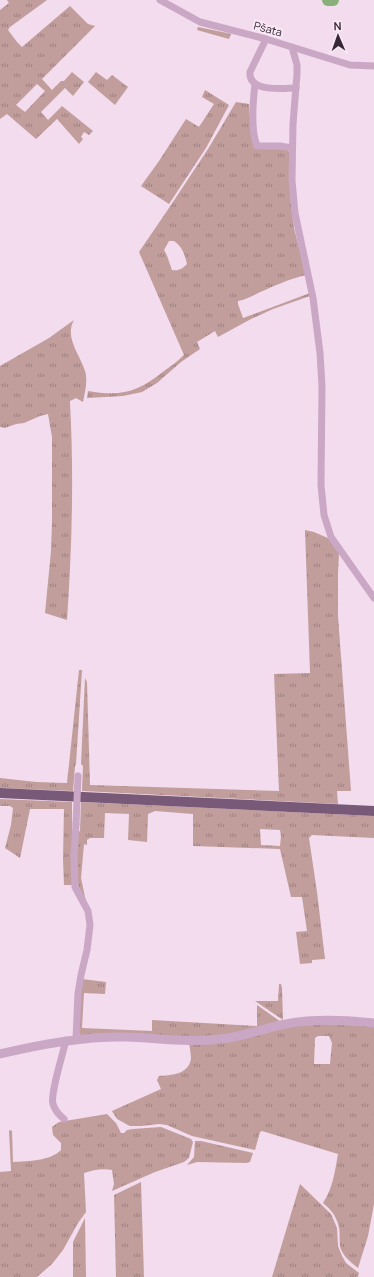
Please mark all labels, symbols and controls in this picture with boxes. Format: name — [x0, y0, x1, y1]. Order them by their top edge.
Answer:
north arrow — [318, 16, 358, 56]
street label: Pšata — [252, 18, 284, 40]
text: N — [333, 18, 342, 33]

